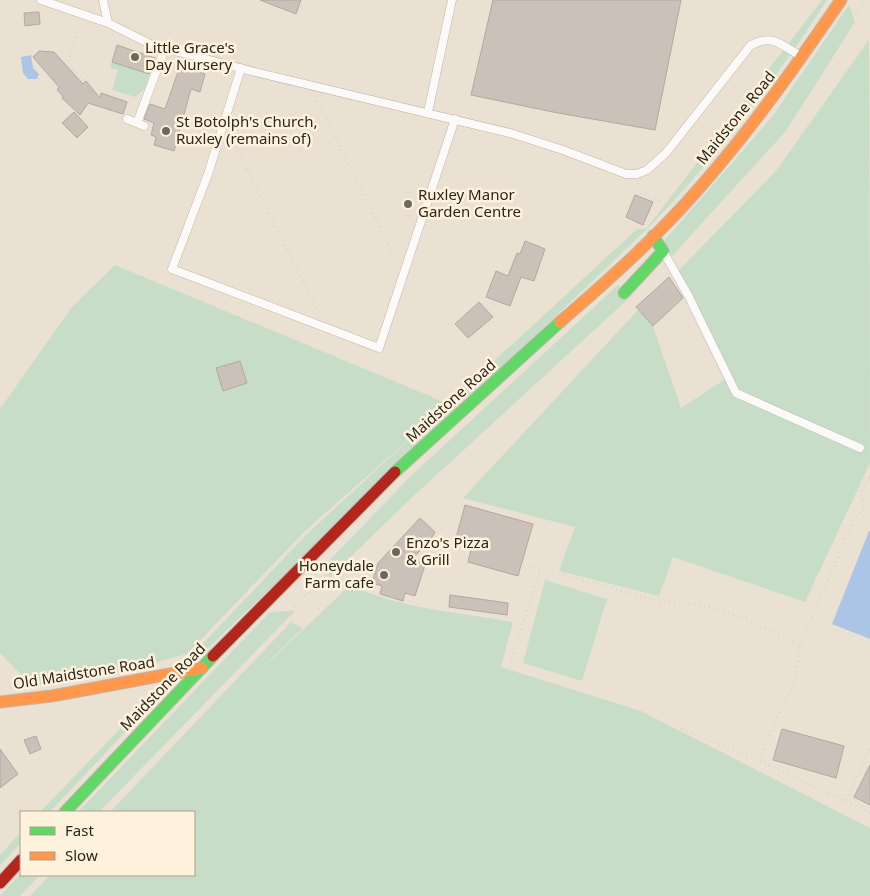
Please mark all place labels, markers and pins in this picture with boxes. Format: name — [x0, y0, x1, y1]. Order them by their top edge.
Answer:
place label: Little Grace's Day Nursery — [145, 37, 235, 74]
marker: Little Grace's Day Nursery — [129, 51, 141, 63]
place label: St Botolph's Church, Ruxley (remains of) — [176, 111, 318, 148]
marker: St Botolph's Church, Ruxley (remains of) — [160, 125, 172, 137]
place label: Ruxley Manor Garden Centre — [418, 184, 521, 221]
marker: Ruxley Manor Garden Centre — [402, 198, 414, 210]
place label: Enzo's Pizza & Grill — [406, 532, 489, 569]
marker: Enzo's Pizza & Grill — [390, 546, 402, 558]
place label: Honeydale Farm cafe — [299, 555, 374, 592]
marker: Honeydale Farm cafe — [378, 569, 390, 581]

